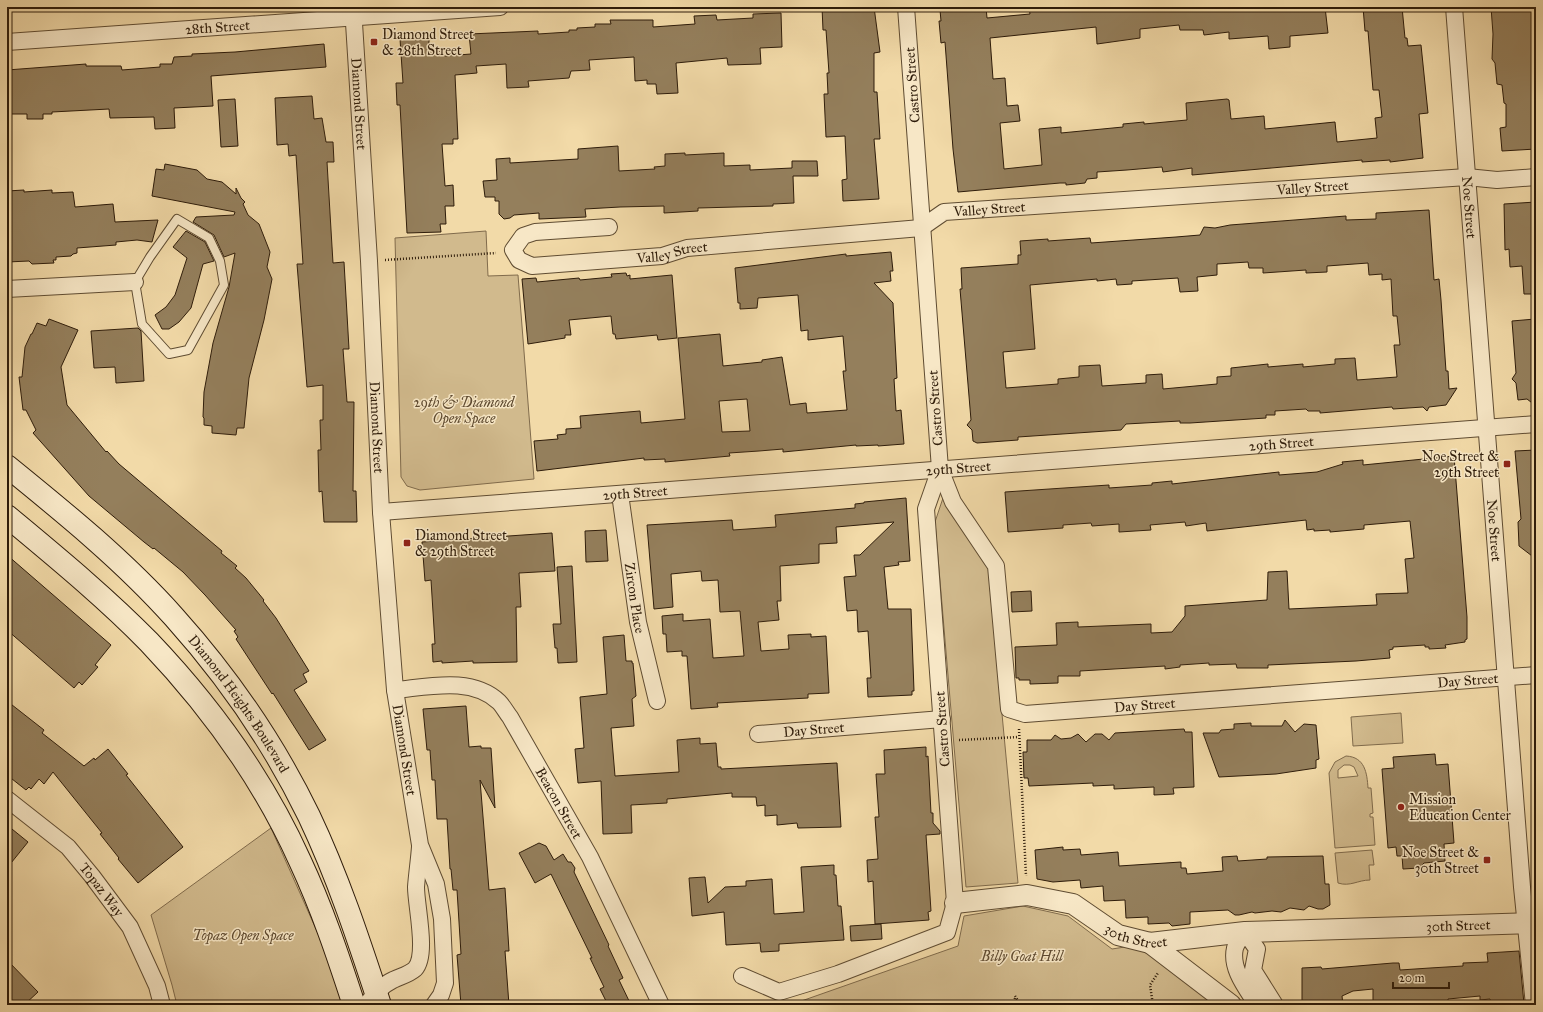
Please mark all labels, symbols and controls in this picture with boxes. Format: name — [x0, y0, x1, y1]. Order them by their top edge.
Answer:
street label: 28th Street — [185, 17, 251, 38]
place label: Diamond Street & 28th Street — [382, 26, 474, 59]
marker: Diamond Street & 28th Street — [369, 37, 379, 47]
street label: Castro Street — [901, 47, 924, 123]
street label: Diamond Street — [347, 57, 370, 150]
street label: Noe Street — [1458, 176, 1480, 239]
street label: Valley Street — [1275, 177, 1349, 199]
street label: Valley Street — [952, 199, 1026, 220]
street label: Valley Street — [635, 238, 708, 267]
street label: Castro Street — [924, 370, 947, 446]
street label: Diamond Street — [366, 381, 387, 474]
park label: 29th & Diamond Open Space — [414, 394, 516, 428]
street label: 29th Street — [1248, 433, 1315, 455]
place label: Noe Street & 29th Street — [1422, 448, 1499, 481]
street label: 29th Street — [925, 458, 991, 479]
marker: Noe Street & 29th Street — [1502, 459, 1512, 469]
street label: 29th Street — [602, 482, 668, 504]
street label: Noe Street — [1483, 499, 1505, 562]
place label: Diamond Street & 29th Street — [415, 527, 507, 560]
marker: Diamond Street & 29th Street — [402, 538, 412, 548]
street label: Zircon Place — [621, 562, 648, 635]
street label: Diamond Heights Boulevard — [184, 632, 293, 776]
street label: Day Street — [1437, 670, 1499, 692]
street label: Castro Street — [931, 691, 954, 767]
street label: Day Street — [1114, 695, 1176, 716]
street label: Diamond Street — [388, 703, 420, 797]
street label: Day Street — [783, 719, 845, 741]
street label: Beacon Street — [532, 765, 586, 842]
place label: Mission Education Center — [1409, 791, 1511, 824]
marker: Mission Education Center — [1396, 802, 1406, 812]
place label: Noe Street & 30th Street — [1402, 844, 1479, 877]
marker: Noe Street & 30th Street — [1482, 855, 1492, 865]
street label: Topaz Way — [76, 860, 127, 920]
street label: 30th Street — [1426, 916, 1491, 935]
street label: 30th Street — [1101, 920, 1168, 952]
park label: Topaz Open Space — [192, 927, 294, 945]
park label: Billy Goat Hill — [980, 948, 1064, 965]
scale bar — [1393, 964, 1449, 990]
text: 20 m — [1399, 971, 1425, 985]

